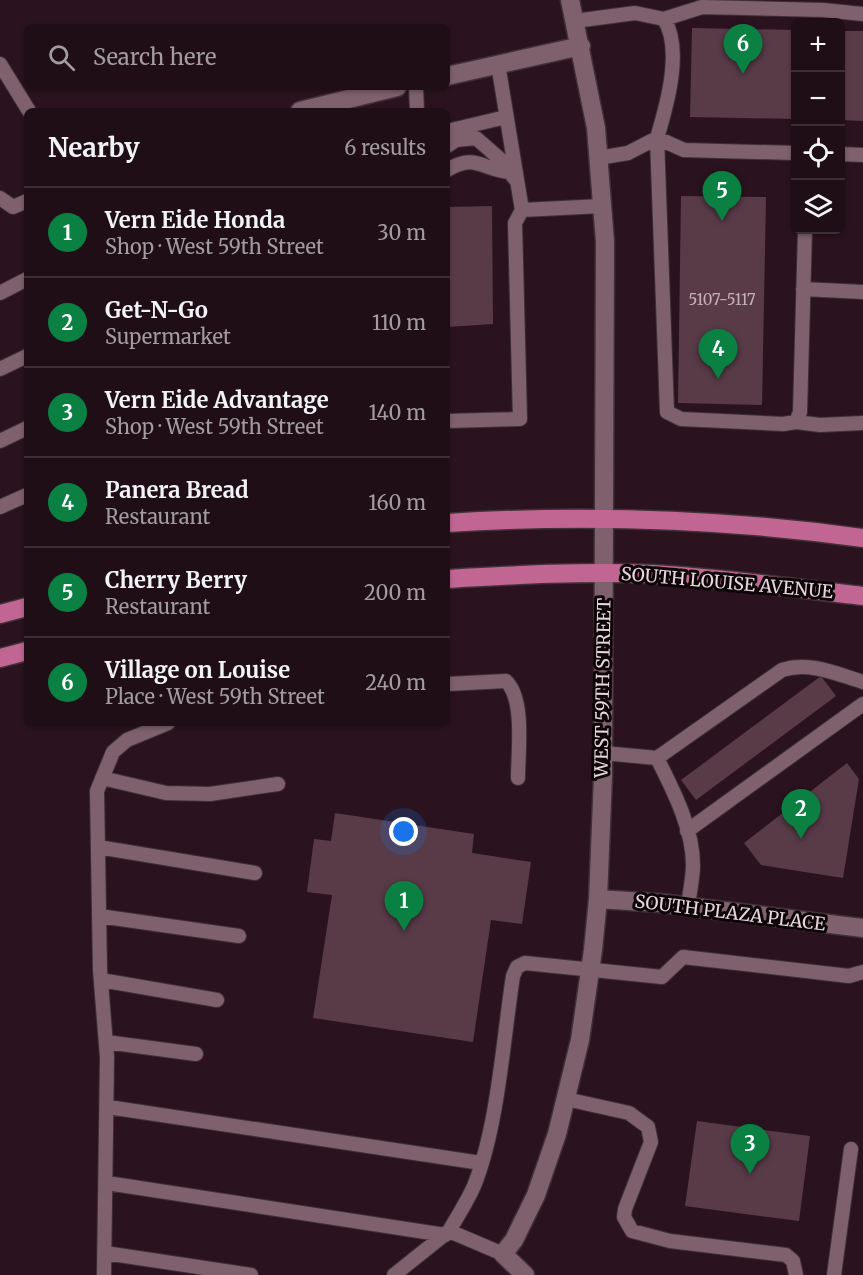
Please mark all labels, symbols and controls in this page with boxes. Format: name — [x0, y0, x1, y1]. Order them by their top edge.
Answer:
map controls — [791, 18, 845, 234]
button: + — [791, 18, 845, 72]
search box — [24, 24, 450, 90]
pin: 6 — [724, 25, 762, 74]
icon: search — [45, 41, 78, 74]
text: Search here — [93, 43, 216, 71]
button: − — [791, 72, 845, 126]
button: locate — [791, 126, 845, 180]
text: Nearby — [48, 131, 140, 164]
text: 6 results — [344, 135, 426, 160]
pin: 5 — [702, 172, 742, 221]
button: layers — [791, 180, 845, 234]
text: Vern Eide Honda — [105, 206, 285, 234]
text: 1 — [63, 220, 72, 245]
text: 30 m — [377, 220, 426, 245]
text: Shop · West 59th Street — [105, 234, 324, 259]
house number: 5107-5117 — [689, 290, 756, 309]
text: Get-N-Go — [105, 296, 208, 324]
text: 2 — [62, 310, 73, 335]
text: 110 m — [372, 310, 426, 335]
text: Supermarket — [105, 324, 231, 349]
pin: 4 — [698, 330, 738, 379]
text: Vern Eide Advantage — [105, 386, 329, 414]
text: 3 — [62, 400, 73, 425]
text: 140 m — [369, 400, 426, 425]
text: Shop · West 59th Street — [105, 414, 324, 439]
text: Panera Bread — [105, 476, 249, 504]
text: 4 — [61, 490, 74, 515]
text: 160 m — [368, 490, 426, 515]
text: Restaurant — [105, 504, 210, 529]
street label: SOUTH LOUISE AVENUE — [620, 562, 835, 603]
text: Cherry Berry — [105, 566, 247, 594]
text: 5 — [62, 580, 73, 605]
text: 200 m — [364, 580, 426, 605]
text: Restaurant — [105, 594, 210, 619]
street label: WEST 59TH STREET — [589, 597, 616, 779]
text: Village on Louise — [105, 656, 290, 684]
text: 6 — [61, 670, 74, 695]
text: 240 m — [365, 670, 426, 695]
text: Place · West 59th Street — [105, 684, 325, 709]
pin: 2 — [782, 790, 820, 839]
your location — [389, 817, 418, 846]
pin: 1 — [384, 882, 424, 931]
street label: SOUTH PLAZA PLACE — [633, 889, 827, 936]
pin: 3 — [730, 1124, 770, 1174]

